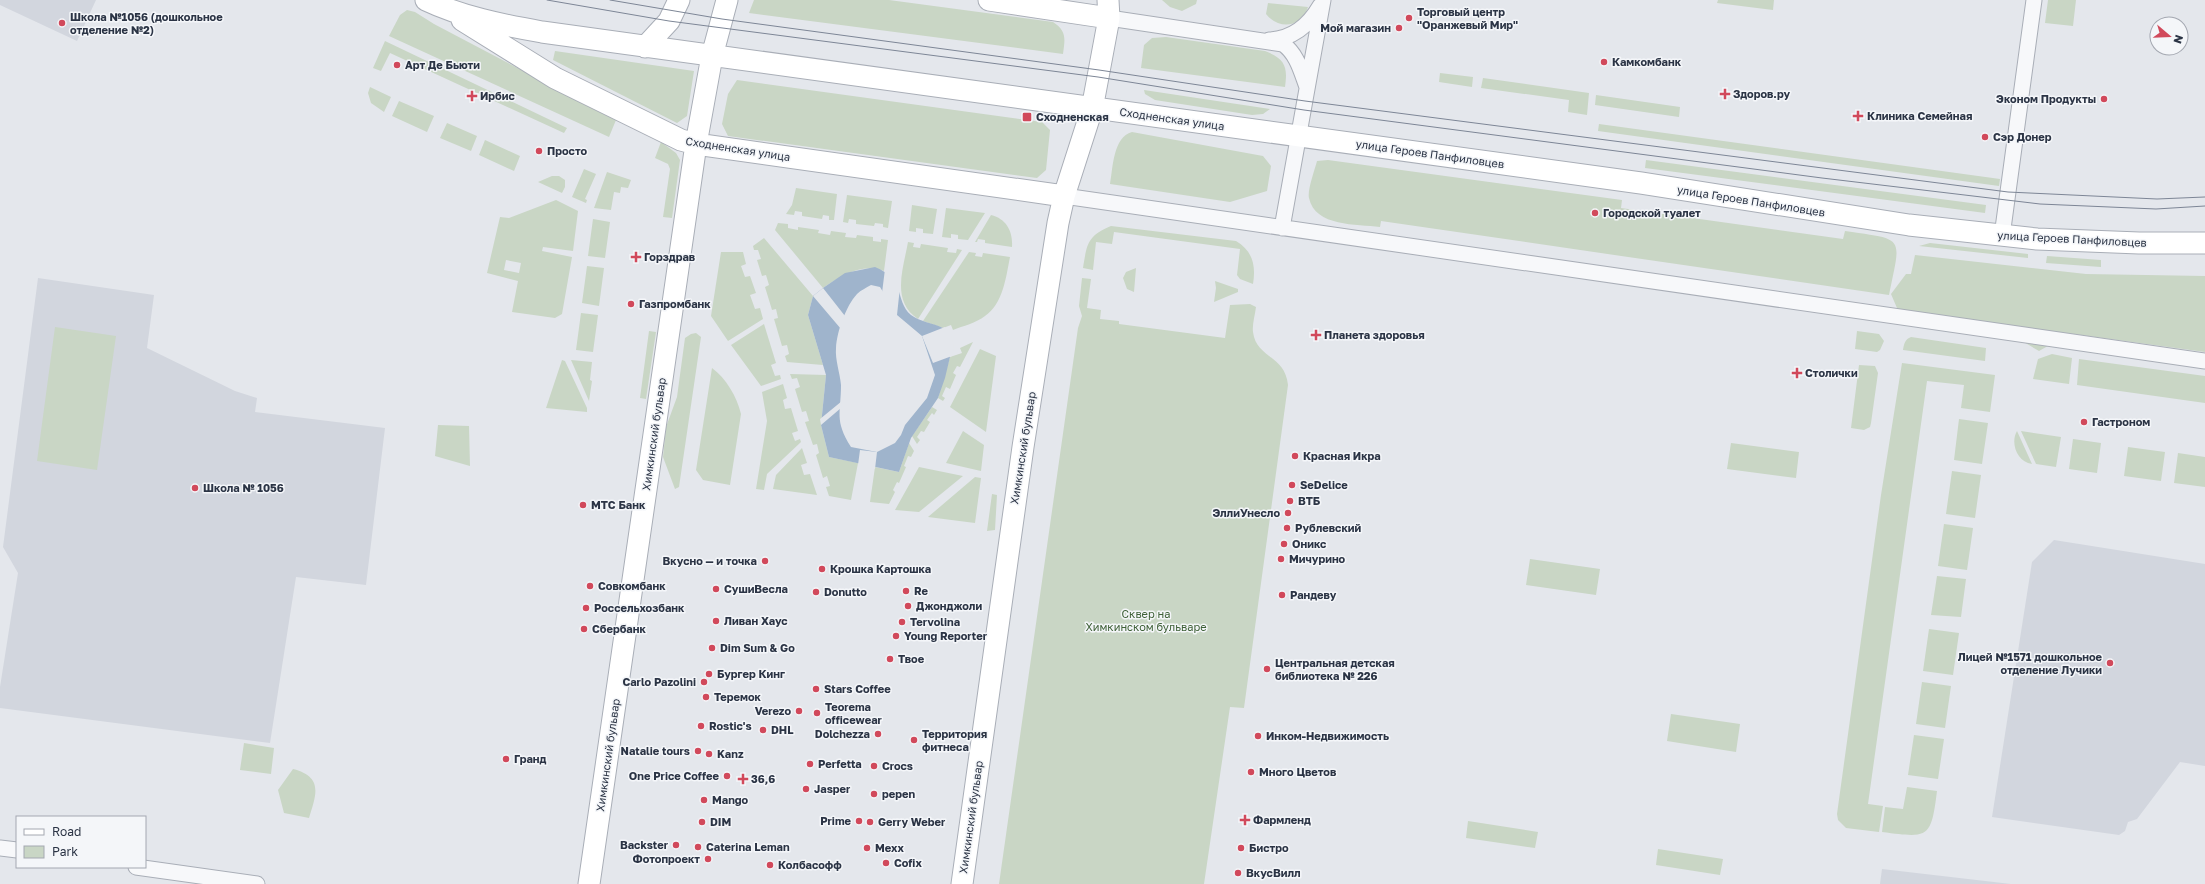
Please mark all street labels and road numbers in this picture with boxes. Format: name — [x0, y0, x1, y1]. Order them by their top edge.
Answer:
street label: Сходненская улица — [1119, 105, 1225, 132]
street label: Сходненская улица — [685, 134, 791, 163]
street label: улица Героев Панфиловцев — [1355, 137, 1505, 170]
street label: улица Героев Панфиловцев — [1676, 182, 1826, 219]
street label: улица Героев Панфиловцев — [1997, 228, 2147, 249]
street label: Химкинский бульвар — [639, 376, 668, 491]
street label: Химкинский бульвар — [1007, 390, 1038, 505]
street label: Химкинский бульвар — [593, 697, 622, 812]
street label: Химкинский бульвар — [956, 759, 985, 874]

